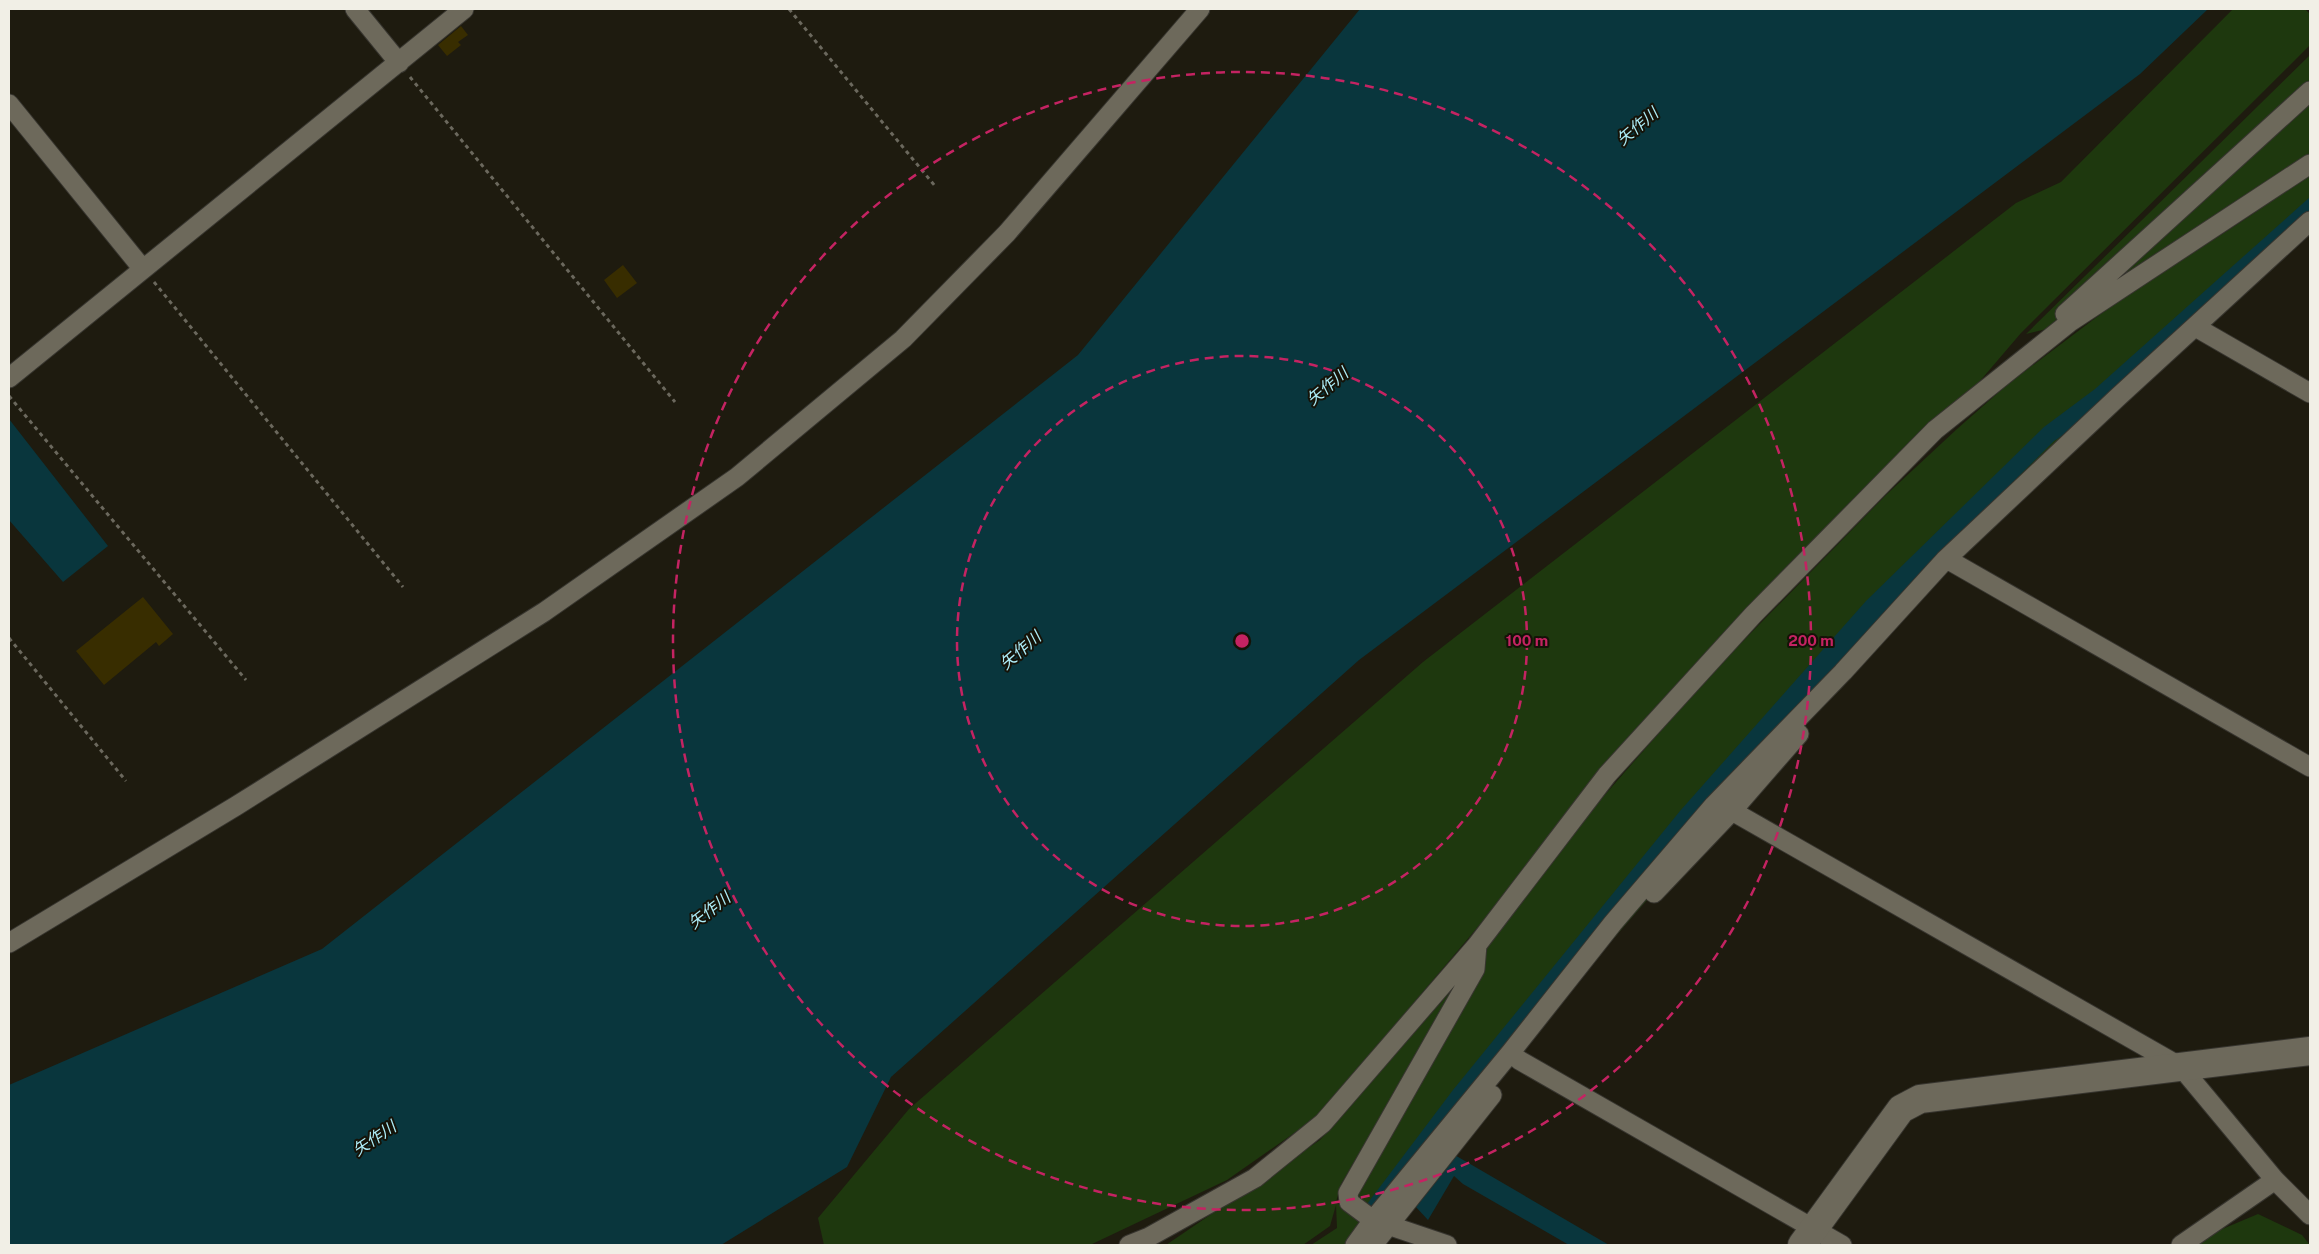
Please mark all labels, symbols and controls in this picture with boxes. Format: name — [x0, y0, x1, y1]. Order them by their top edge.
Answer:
water label: 矢作川 — [1613, 102, 1663, 149]
water label: 矢作川 — [1303, 362, 1353, 409]
water label: 矢作川 — [996, 626, 1046, 673]
centre of rings — [1233, 632, 1251, 650]
text: 100 m — [1506, 632, 1548, 649]
text: 200 m — [1788, 632, 1834, 649]
water label: 矢作川 — [685, 887, 736, 933]
water label: 矢作川 — [349, 1116, 401, 1160]

